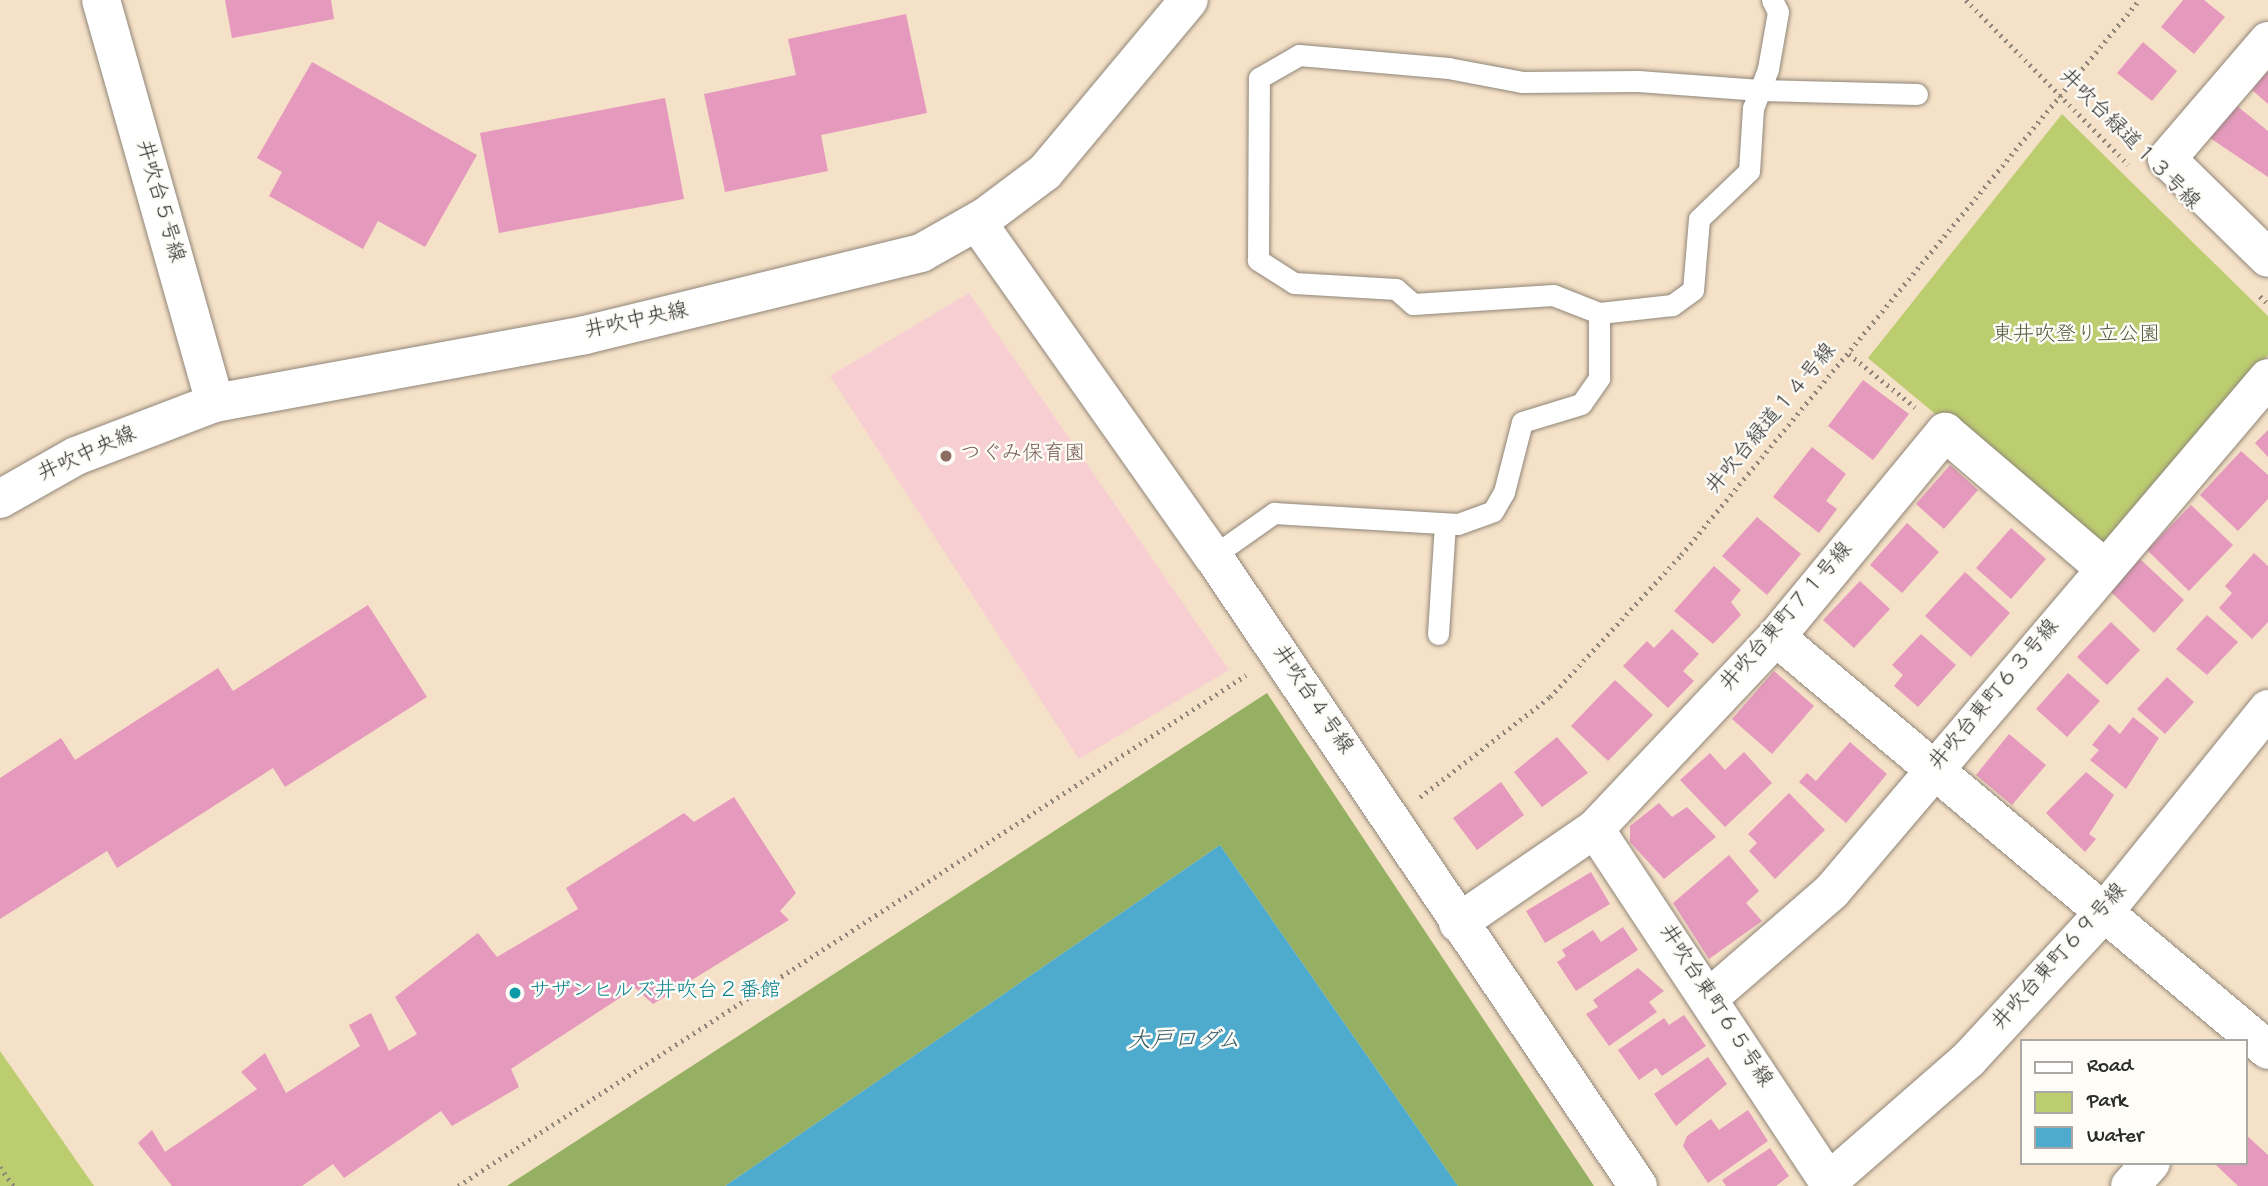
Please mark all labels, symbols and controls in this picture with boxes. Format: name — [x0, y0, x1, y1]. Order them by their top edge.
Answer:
street label: 井吹台緑道１３号線 — [2052, 65, 2204, 217]
street label: 井吹台５号線 — [129, 138, 187, 266]
street label: 井吹中央線 — [583, 300, 691, 346]
park label: 東井吹登り立公園 — [1992, 324, 2160, 350]
street label: 井吹台緑道１４号線 — [1703, 340, 1843, 500]
street label: 井吹中央線 — [35, 423, 141, 489]
place label: つぐみ保育園 — [960, 443, 1086, 469]
marker: つぐみ保育園 — [938, 448, 954, 464]
street label: 井吹台東町７１号線 — [1716, 538, 1860, 698]
street label: 井吹台東町６３号線 — [1926, 616, 2066, 776]
street label: 井吹台４号線 — [1265, 642, 1357, 760]
street label: 井吹台東町６９号線 — [1988, 879, 2134, 1037]
street label: 井吹台東町６５号線 — [1652, 921, 1776, 1093]
place label: サザンヒルズ井吹台２番館 — [529, 980, 781, 1006]
marker: サザンヒルズ井吹台２番館 — [507, 985, 523, 1001]
water label: 大戸口ダム — [1127, 1029, 1241, 1057]
legend — [2020, 1039, 2247, 1165]
text: Road — [2087, 1055, 2133, 1080]
text: Park — [2087, 1090, 2127, 1115]
text: Water — [2087, 1125, 2143, 1150]

